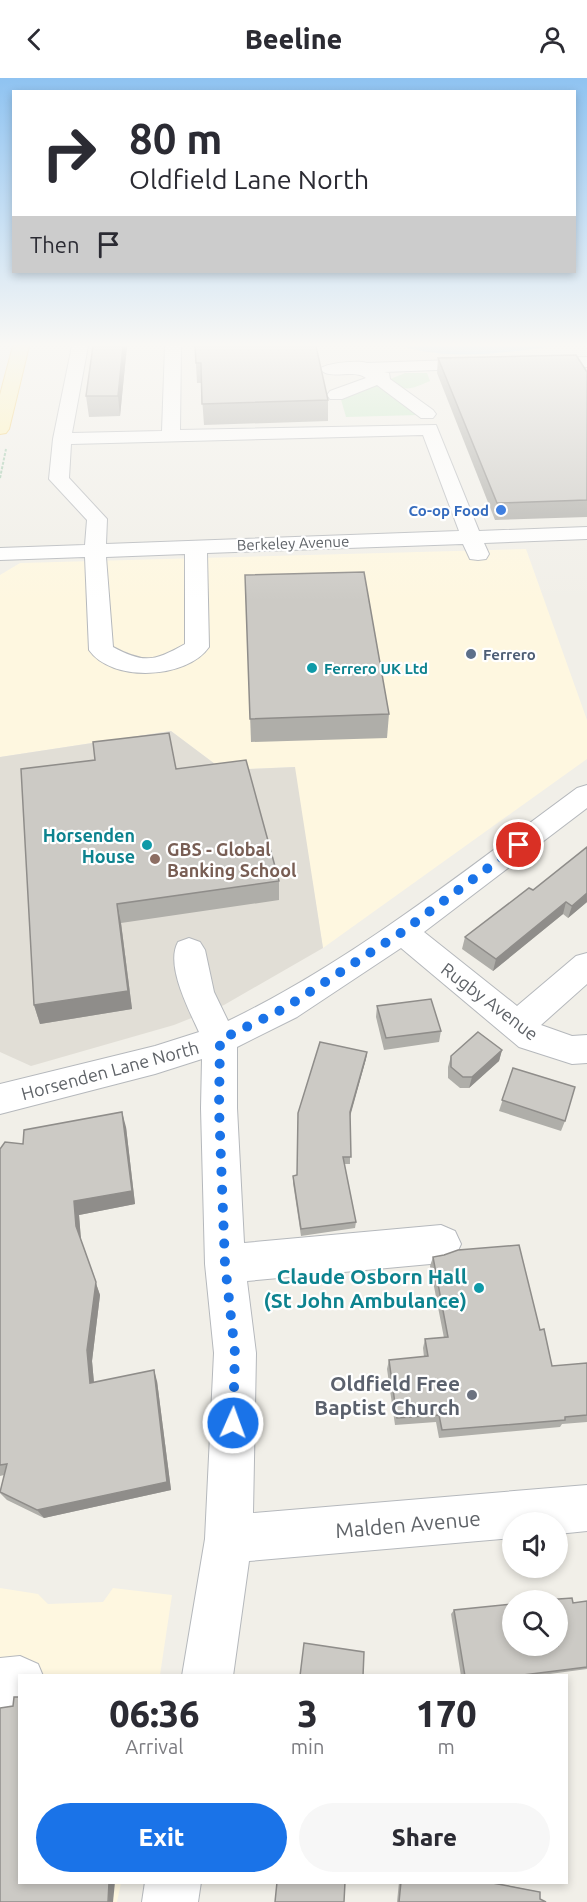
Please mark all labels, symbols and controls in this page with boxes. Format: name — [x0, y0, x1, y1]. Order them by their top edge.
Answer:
icon: back — [18, 23, 51, 56]
icon: person — [536, 23, 569, 56]
text: Beeline — [245, 24, 342, 54]
icon: right — [30, 114, 108, 192]
text: 80 m — [129, 115, 223, 162]
text: Oldfield Lane North — [129, 164, 369, 194]
icon: arrive — [92, 228, 125, 261]
text: Then — [30, 232, 80, 257]
place label: Co-op Food — [408, 502, 489, 519]
marker: Co-op Food — [494, 503, 508, 517]
street label: Berkeley Avenue — [236, 533, 350, 553]
place label: Ferrero — [483, 646, 536, 663]
marker: Ferrero — [464, 647, 478, 661]
place label: Ferrero UK Ltd — [324, 660, 428, 677]
marker: Ferrero UK Ltd — [305, 661, 319, 675]
pin — [493, 819, 544, 870]
place label: Horsenden House — [43, 825, 135, 866]
icon: arrive — [502, 828, 535, 861]
marker: Horsenden House — [140, 838, 154, 852]
place label: GBS - Global Banking School — [167, 839, 297, 880]
marker: GBS - Global Banking School — [148, 852, 162, 866]
street label: Rugby Avenue — [438, 958, 542, 1044]
street label: Horsenden Lane North — [19, 1037, 201, 1103]
place label: Claude Osborn Hall (St John Ambulance) — [263, 1264, 467, 1312]
marker: Claude Osborn Hall (St John Ambulance) — [472, 1281, 486, 1295]
place label: Oldfield Free Baptist Church — [314, 1371, 460, 1419]
marker: Oldfield Free Baptist Church — [465, 1388, 479, 1402]
position arrow — [201, 1391, 265, 1455]
street label: Malden Avenue — [334, 1506, 482, 1542]
map controls — [502, 1512, 568, 1656]
button: sound — [502, 1512, 568, 1578]
button: search — [502, 1590, 568, 1656]
text: 06:36 — [109, 1693, 199, 1734]
text: 3 — [297, 1693, 318, 1734]
text: 170 — [416, 1693, 477, 1734]
text: Arrival — [125, 1735, 184, 1758]
text: min — [291, 1735, 324, 1758]
text: m — [438, 1735, 455, 1758]
button: Exit — [36, 1803, 287, 1872]
button: Share — [299, 1803, 550, 1872]

